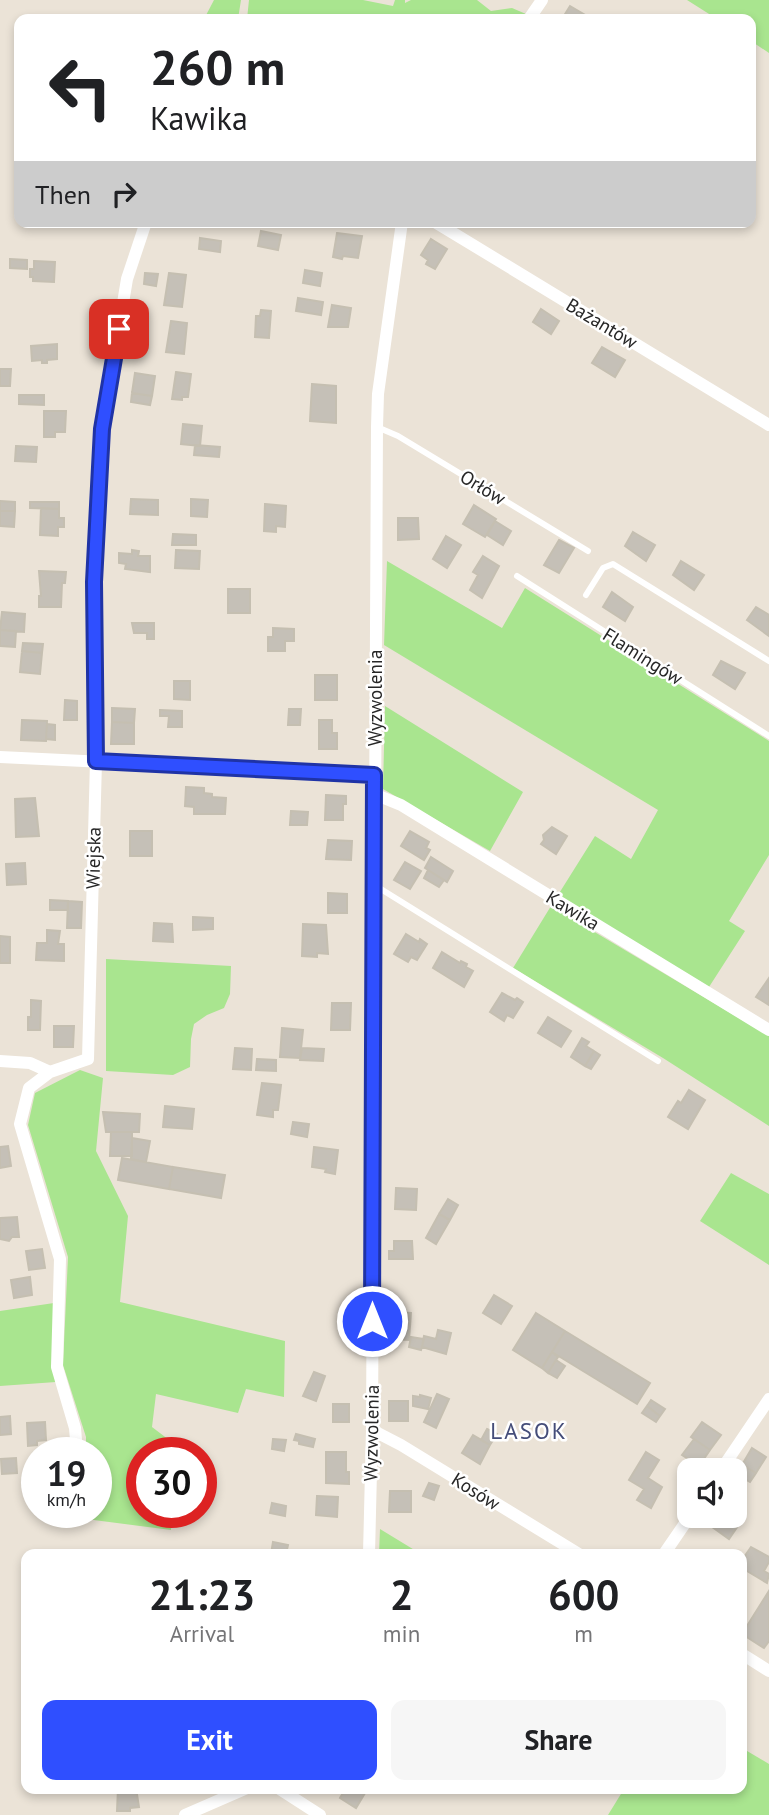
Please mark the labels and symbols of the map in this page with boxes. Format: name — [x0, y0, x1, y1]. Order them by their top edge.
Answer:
street label: Bażantów — [562, 292, 642, 354]
pin — [89, 299, 149, 359]
street label: Orłów — [456, 464, 510, 510]
street label: Flamingów — [599, 622, 687, 690]
street label: Wyzwolenia — [363, 650, 387, 746]
street label: Wiejska — [80, 827, 106, 889]
street label: Kawika — [542, 885, 604, 935]
position arrow — [335, 1284, 409, 1358]
street label: Wyzwolenia — [358, 1384, 384, 1482]
district label: LASOK — [490, 1416, 568, 1445]
speed limit sign: 30 — [126, 1437, 217, 1528]
street label: Kosów — [447, 1467, 505, 1515]

